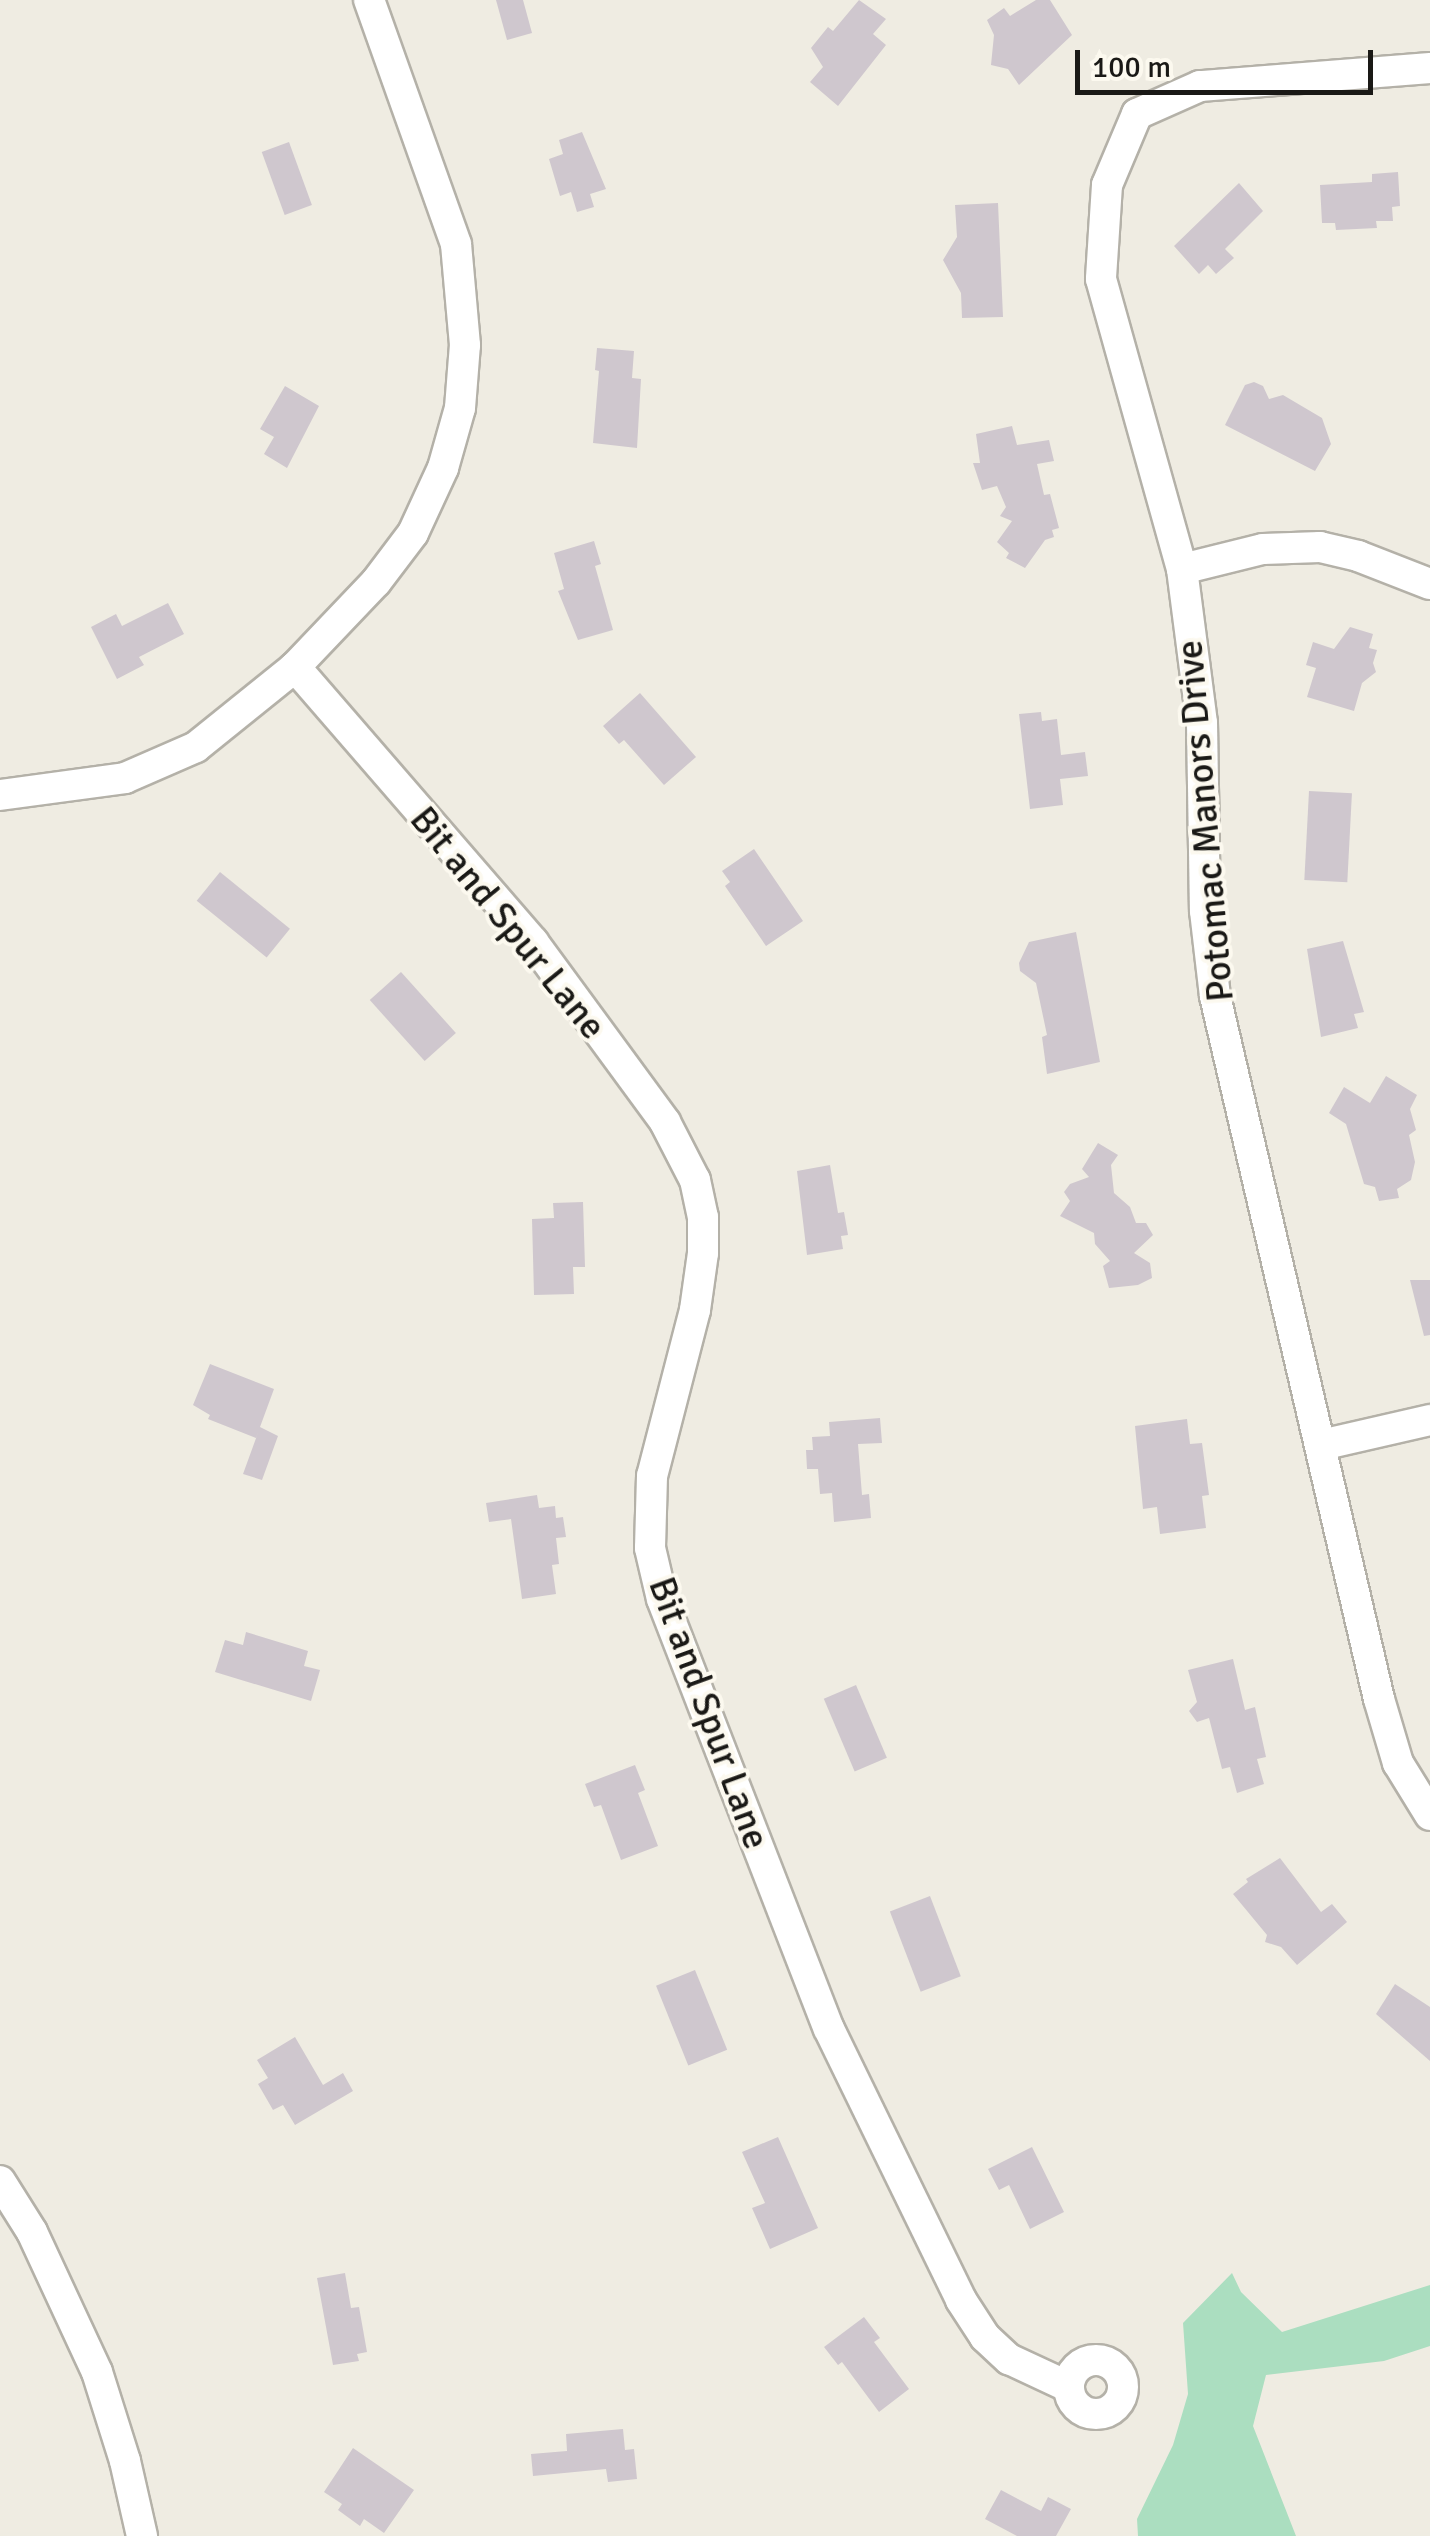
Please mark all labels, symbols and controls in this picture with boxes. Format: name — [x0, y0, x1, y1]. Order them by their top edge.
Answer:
scale bar — [1080, 30, 1378, 92]
text: 100 m — [1092, 49, 1171, 86]
street label: Potomac Manors Drive — [1166, 638, 1244, 1004]
street label: Bit and Spur Lane — [400, 797, 616, 1049]
street label: Bit and Spur Lane — [639, 1571, 779, 1855]

